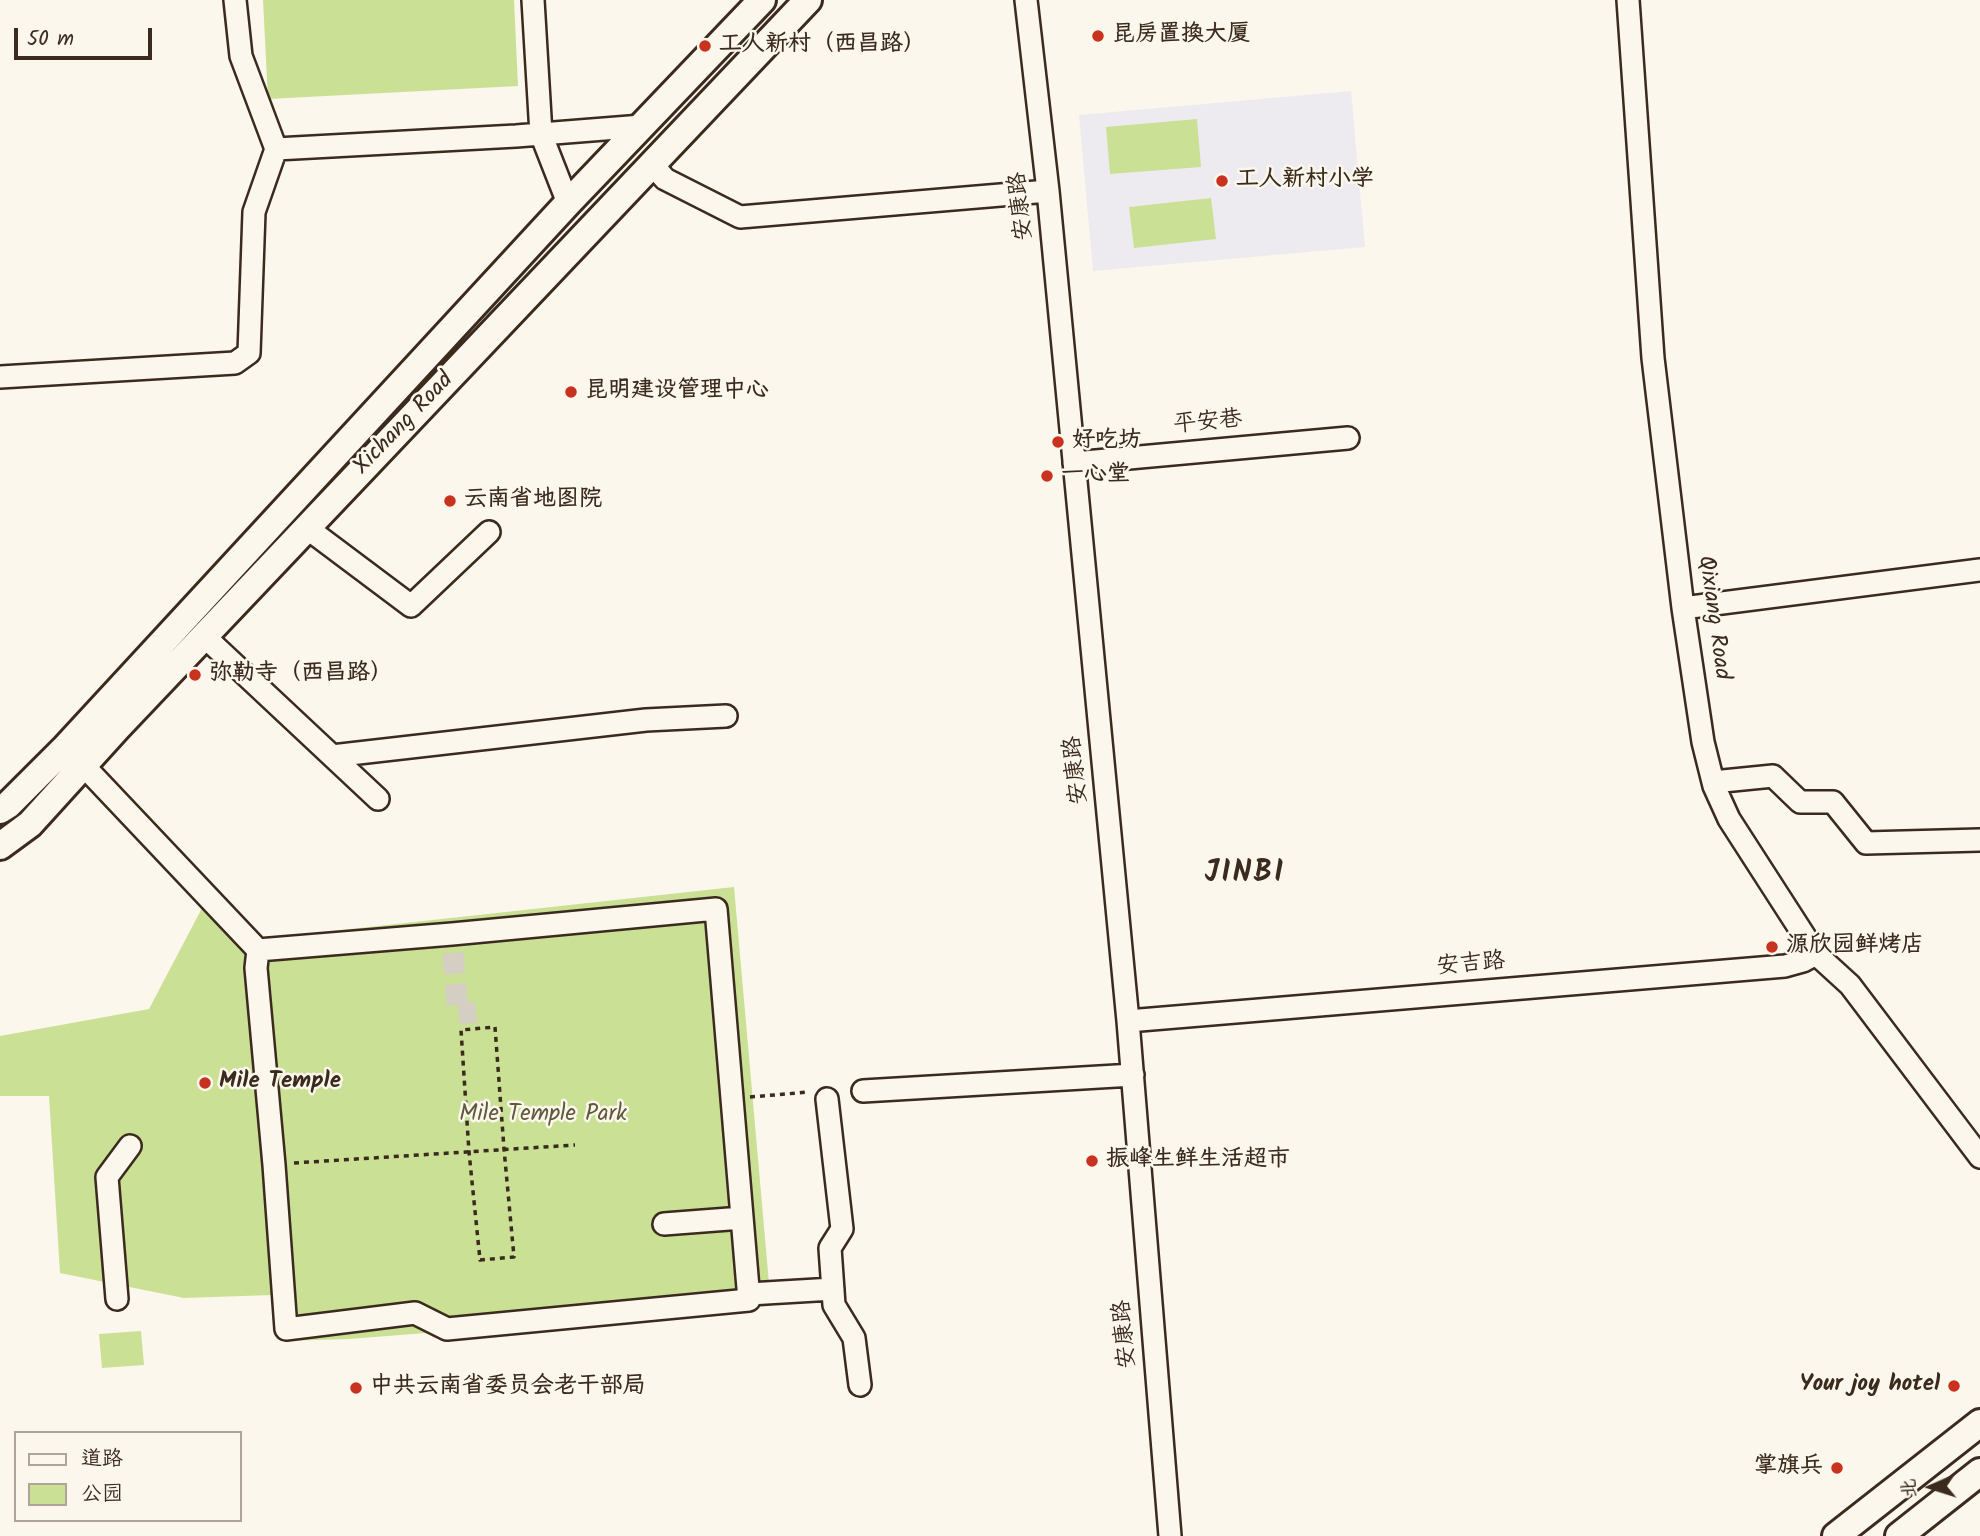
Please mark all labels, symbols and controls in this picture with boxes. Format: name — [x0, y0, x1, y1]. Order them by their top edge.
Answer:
scale bar — [18, 14, 156, 58]
place label: 昆房置换大厦 — [1112, 22, 1250, 50]
text: 50 m — [27, 23, 74, 56]
marker: 昆房置换大厦 — [1090, 28, 1106, 44]
place label: 工人新村（西昌路） — [719, 32, 926, 60]
marker: 工人新村（西昌路） — [697, 38, 713, 54]
place label: 工人新村小学 — [1236, 167, 1374, 195]
street label: 安康路 — [1006, 170, 1040, 242]
marker: 工人新村小学 — [1214, 173, 1230, 189]
street label: Xichang Road — [349, 368, 461, 482]
place label: 昆明建设管理中心 — [585, 378, 769, 406]
marker: 昆明建设管理中心 — [563, 384, 579, 400]
street label: 平安巷 — [1172, 407, 1244, 441]
place label: 好吃坊 — [1072, 428, 1141, 456]
marker: 好吃坊 — [1050, 434, 1066, 450]
place label: 一心堂 — [1061, 462, 1130, 490]
marker: 一心堂 — [1039, 468, 1055, 484]
place label: 云南省地图院 — [464, 487, 602, 515]
marker: 云南省地图院 — [442, 493, 458, 509]
street label: Qixiang Road — [1690, 554, 1734, 682]
place label: 弥勒寺（西昌路） — [209, 661, 393, 689]
marker: 弥勒寺（西昌路） — [187, 667, 203, 683]
street label: 安康路 — [1061, 734, 1095, 806]
district label: JINBI — [1205, 858, 1285, 894]
place label: 源欣园鲜烤店 — [1786, 933, 1924, 961]
marker: 源欣园鲜烤店 — [1764, 939, 1780, 955]
street label: 安吉路 — [1435, 949, 1507, 983]
place label: Mile Temple — [219, 1069, 341, 1097]
marker: Mile Temple — [197, 1075, 213, 1091]
park label: Mile Temple Park — [459, 1102, 627, 1130]
place label: 振峰生鲜生活超市 — [1106, 1147, 1290, 1175]
marker: 振峰生鲜生活超市 — [1084, 1153, 1100, 1169]
street label: 安康路 — [1110, 1298, 1144, 1370]
place label: Your joy hotel — [1800, 1372, 1940, 1400]
place label: 中共云南省委员会老干部局 — [370, 1374, 646, 1402]
marker: Your joy hotel — [1946, 1378, 1962, 1394]
marker: 中共云南省委员会老干部局 — [348, 1380, 364, 1396]
legend — [14, 1431, 242, 1522]
text: 道路 — [81, 1443, 123, 1476]
north arrow — [1896, 1452, 1966, 1522]
place label: 掌旗兵 — [1754, 1454, 1823, 1482]
marker: 掌旗兵 — [1829, 1460, 1845, 1476]
text: 公园 — [81, 1478, 123, 1511]
text: 北 — [1895, 1478, 1926, 1498]

